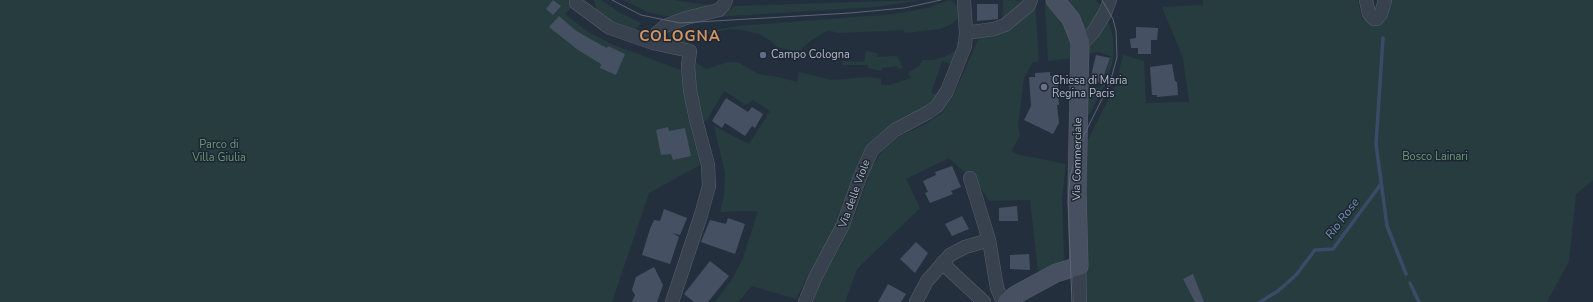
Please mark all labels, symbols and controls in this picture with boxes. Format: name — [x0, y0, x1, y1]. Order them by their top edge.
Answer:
district label: COLOGNA — [639, 28, 721, 46]
place label: Campo Cologna — [771, 48, 850, 62]
marker: Campo Cologna — [758, 50, 768, 60]
place label: Chiesa di Maria Regina Pacis — [1052, 74, 1127, 100]
marker: Chiesa di Maria Regina Pacis — [1039, 82, 1049, 92]
street label: Via Commerciale — [1071, 117, 1085, 201]
park label: Parco di Villa Giulia — [192, 138, 246, 164]
park label: Bosco Lainari — [1402, 150, 1468, 164]
street label: Via delle Viole — [837, 158, 873, 230]
water label: Rio Rose — [1323, 196, 1363, 242]

